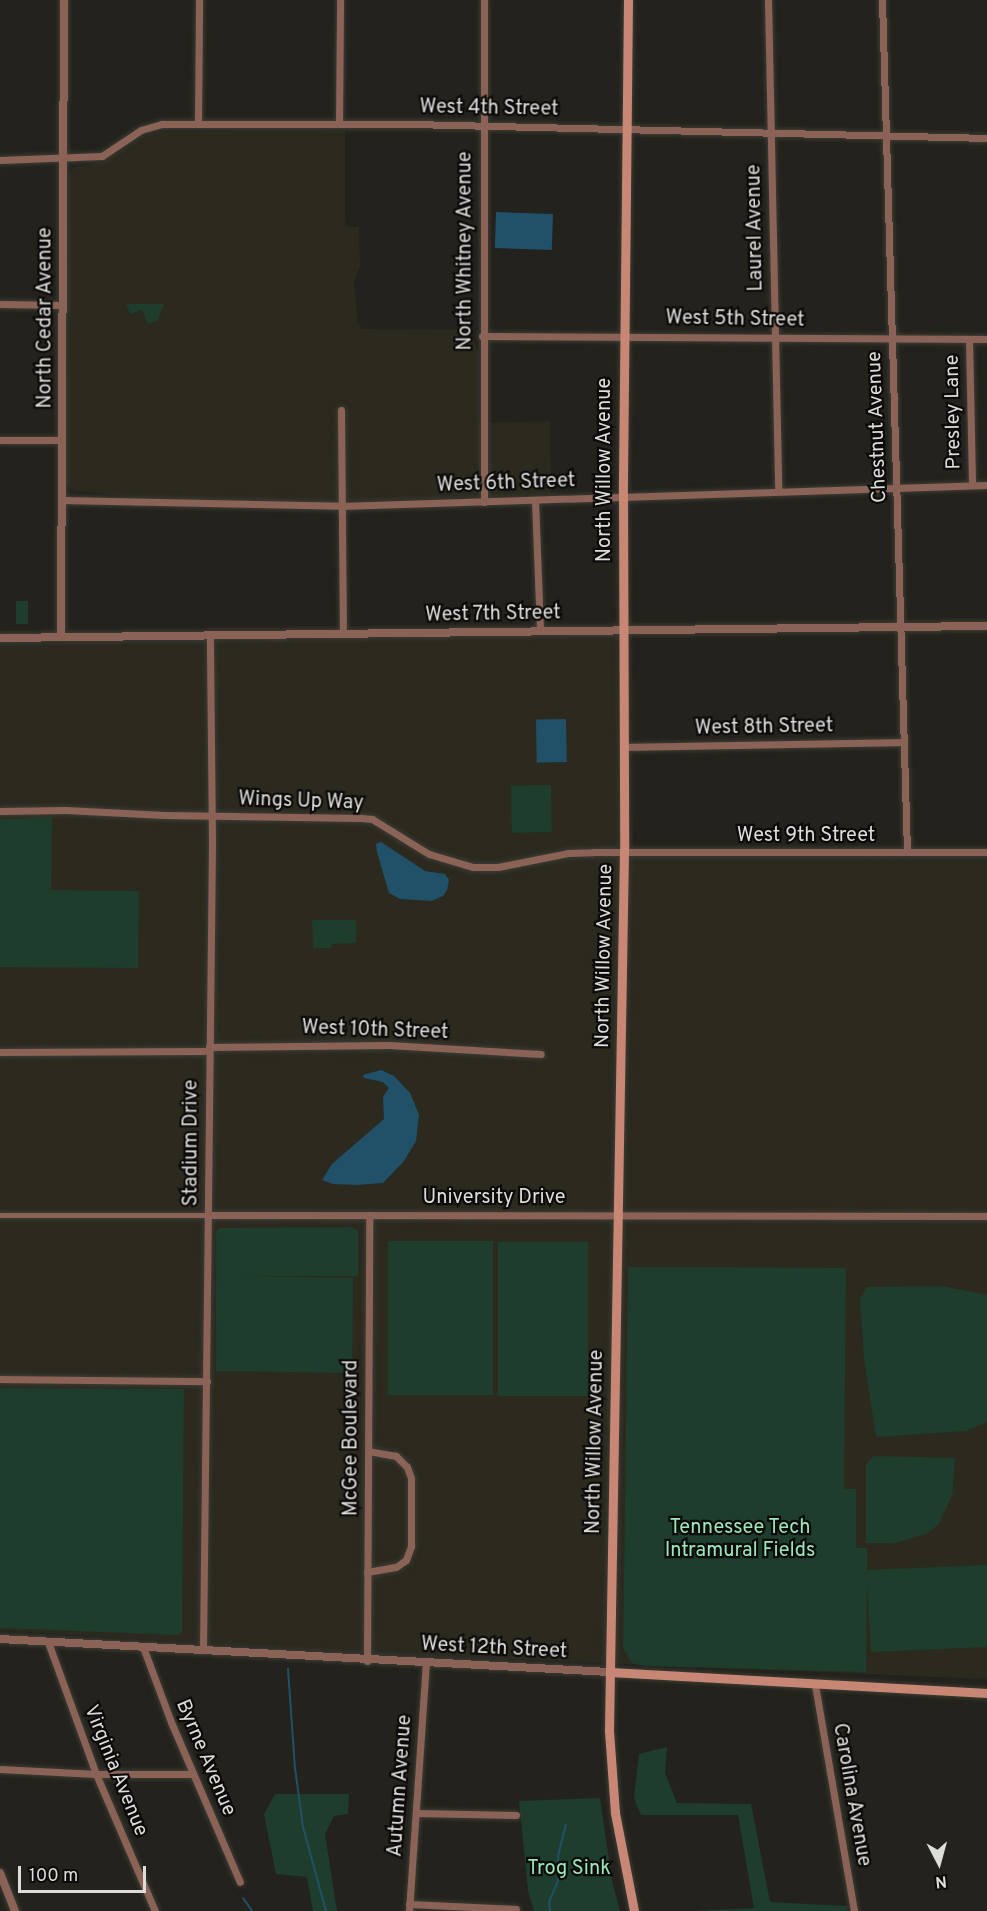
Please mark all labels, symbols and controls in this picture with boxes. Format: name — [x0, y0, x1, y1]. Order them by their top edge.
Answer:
street label: West 4th Street — [419, 96, 559, 122]
street label: North Whitney Avenue — [454, 151, 478, 351]
street label: Laurel Avenue — [743, 164, 769, 292]
street label: North Cedar Avenue — [34, 227, 58, 409]
street label: West 5th Street — [665, 307, 805, 333]
street label: Chestnut Avenue — [863, 350, 893, 504]
street label: Presley Lane — [941, 354, 967, 470]
street label: North Willow Avenue — [593, 377, 617, 563]
street label: West 6th Street — [436, 470, 576, 498]
street label: West 7th Street — [425, 602, 561, 628]
street label: West 8th Street — [695, 715, 833, 741]
street label: Wings Up Way — [238, 788, 364, 816]
street label: West 9th Street — [737, 824, 875, 848]
street label: North Willow Avenue — [591, 863, 619, 1049]
street label: West 10th Street — [301, 1016, 449, 1046]
street label: Stadium Drive — [180, 1080, 204, 1206]
street label: University Drive — [422, 1186, 566, 1210]
street label: North Willow Avenue — [582, 1349, 610, 1535]
street label: McGee Boulevard — [340, 1360, 364, 1516]
park label: Tennessee Tech Intramural Fields — [665, 1517, 815, 1564]
street label: West 12th Street — [420, 1633, 568, 1665]
street label: Byrne Avenue — [170, 1696, 240, 1820]
street label: Virginia Avenue — [78, 1702, 152, 1840]
street label: Autumn Avenue — [384, 1714, 418, 1858]
street label: Carolina Avenue — [827, 1721, 875, 1869]
north arrow — [909, 1833, 969, 1893]
scale bar — [21, 1854, 148, 1892]
park label: Trog Sink — [527, 1857, 611, 1881]
text: 100 m — [29, 1865, 78, 1888]
text: N — [934, 1870, 948, 1891]

